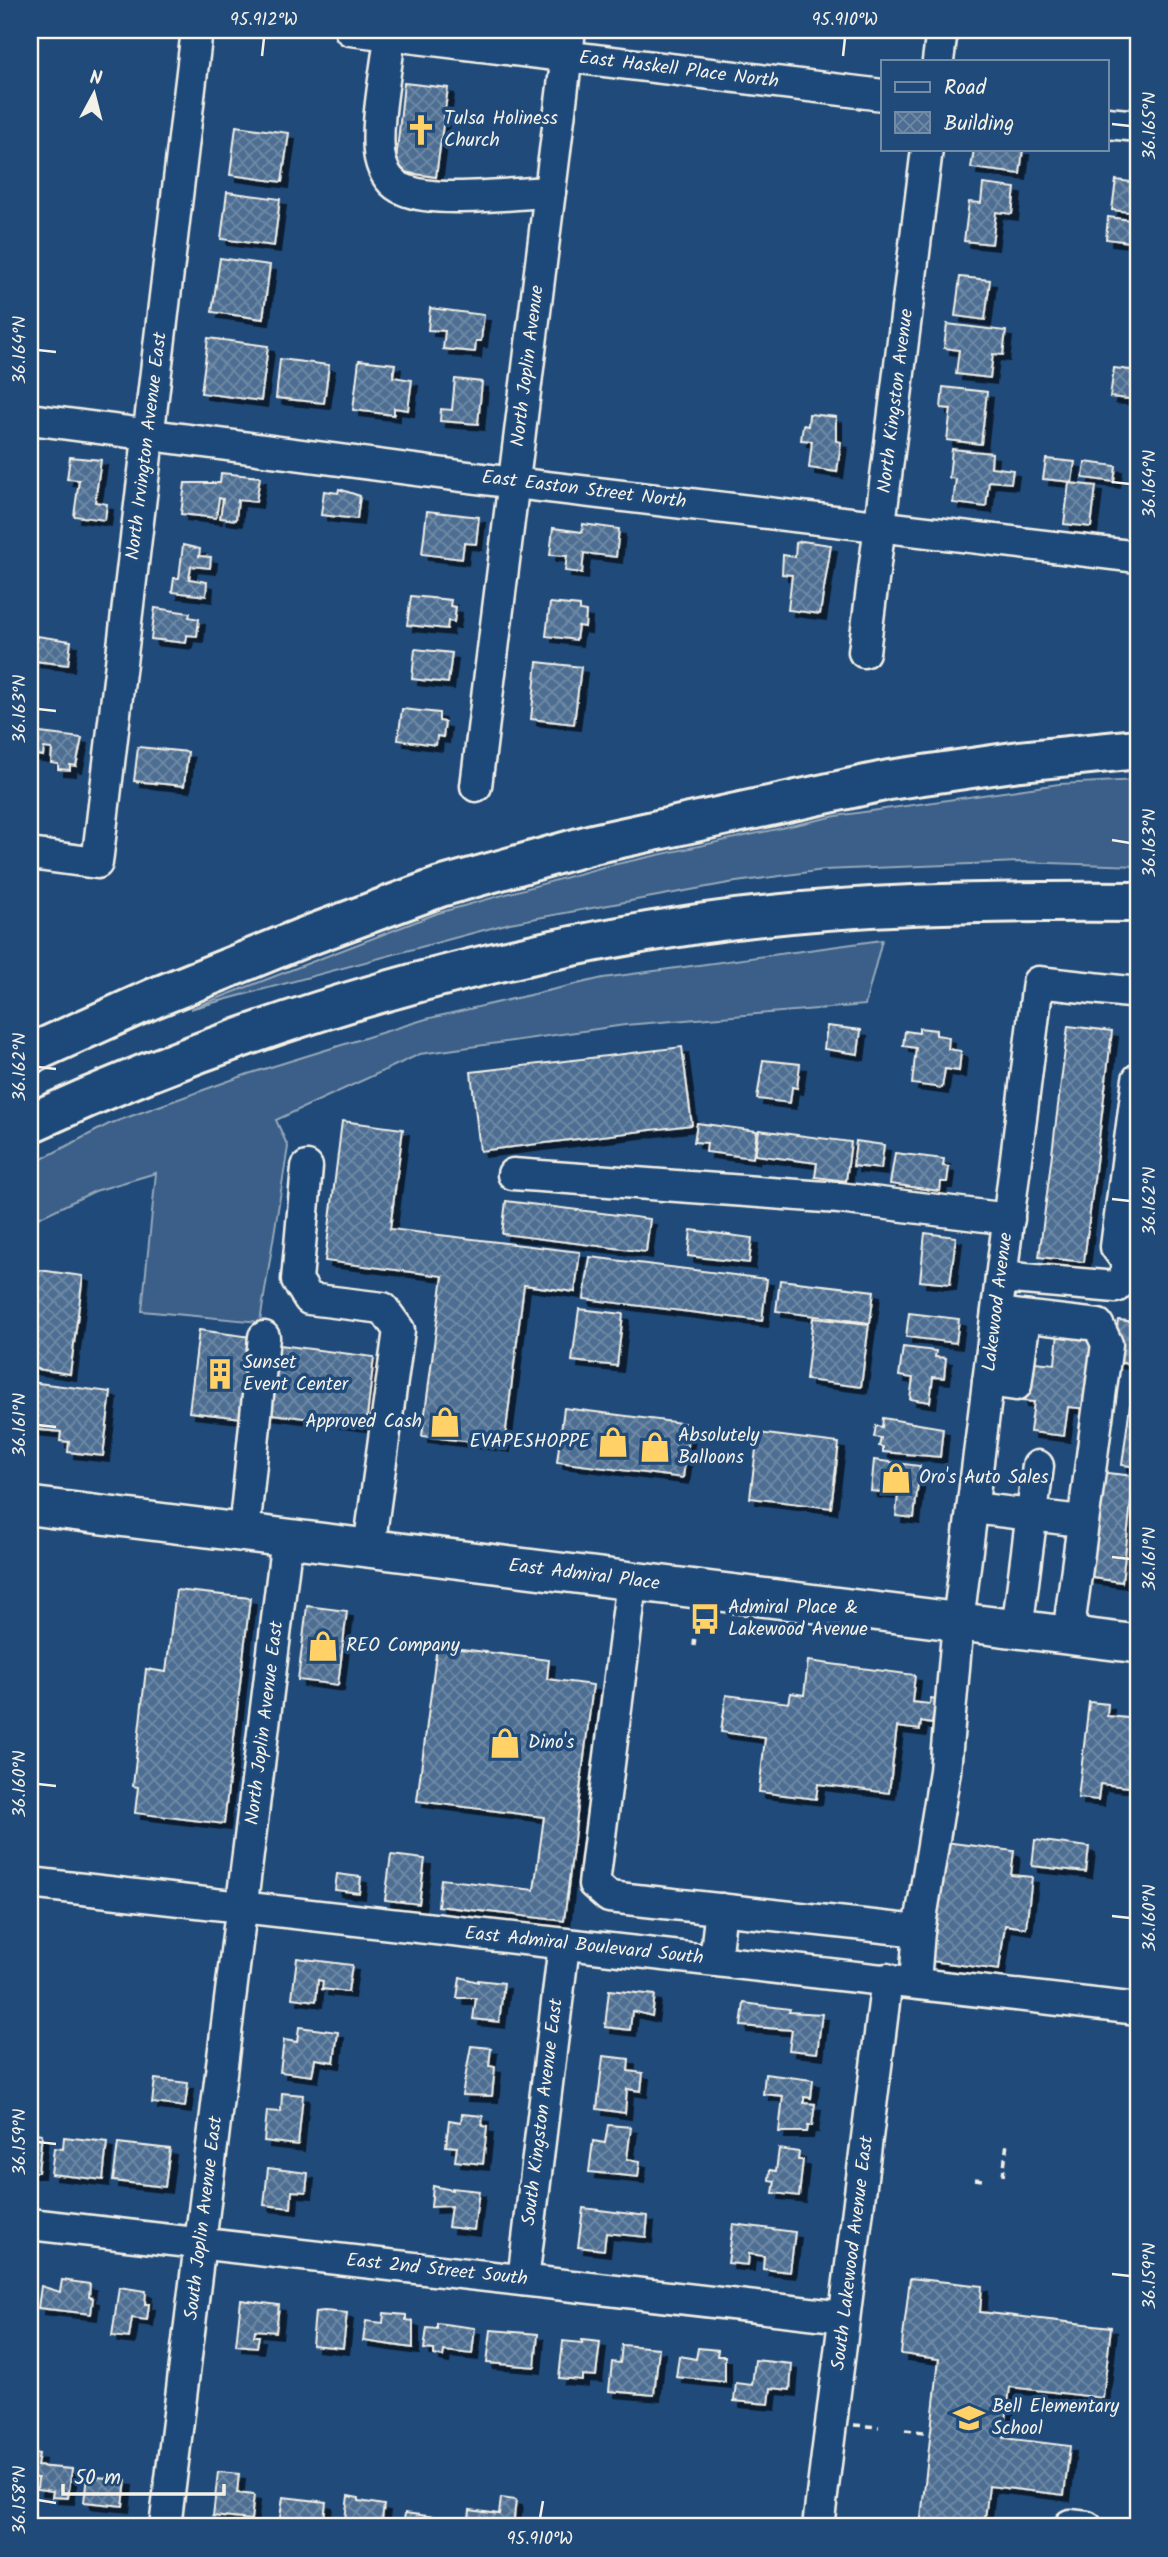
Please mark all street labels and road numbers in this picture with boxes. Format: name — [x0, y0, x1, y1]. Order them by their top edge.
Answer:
street label: East Haskell Place North — [577, 43, 781, 97]
street label: North Joplin Avenue — [503, 283, 553, 448]
street label: North Kingston Avenue — [870, 307, 922, 495]
street label: North Irvington Avenue East — [118, 330, 176, 562]
street label: East Easton Street North — [480, 463, 688, 517]
street label: Lakewood Avenue — [975, 1230, 1021, 1373]
street label: East Admiral Place — [507, 1551, 662, 1599]
street label: North Joplin Avenue East — [238, 1619, 292, 1827]
street label: East Admiral Boulevard South — [463, 1919, 705, 1973]
street label: South Kingston Avenue East — [514, 1996, 572, 2227]
street label: South Joplin Avenue East — [177, 2114, 231, 2322]
street label: South Lakewood Avenue East — [824, 2133, 882, 2372]
street label: East 2nd Street South — [345, 2246, 529, 2294]

